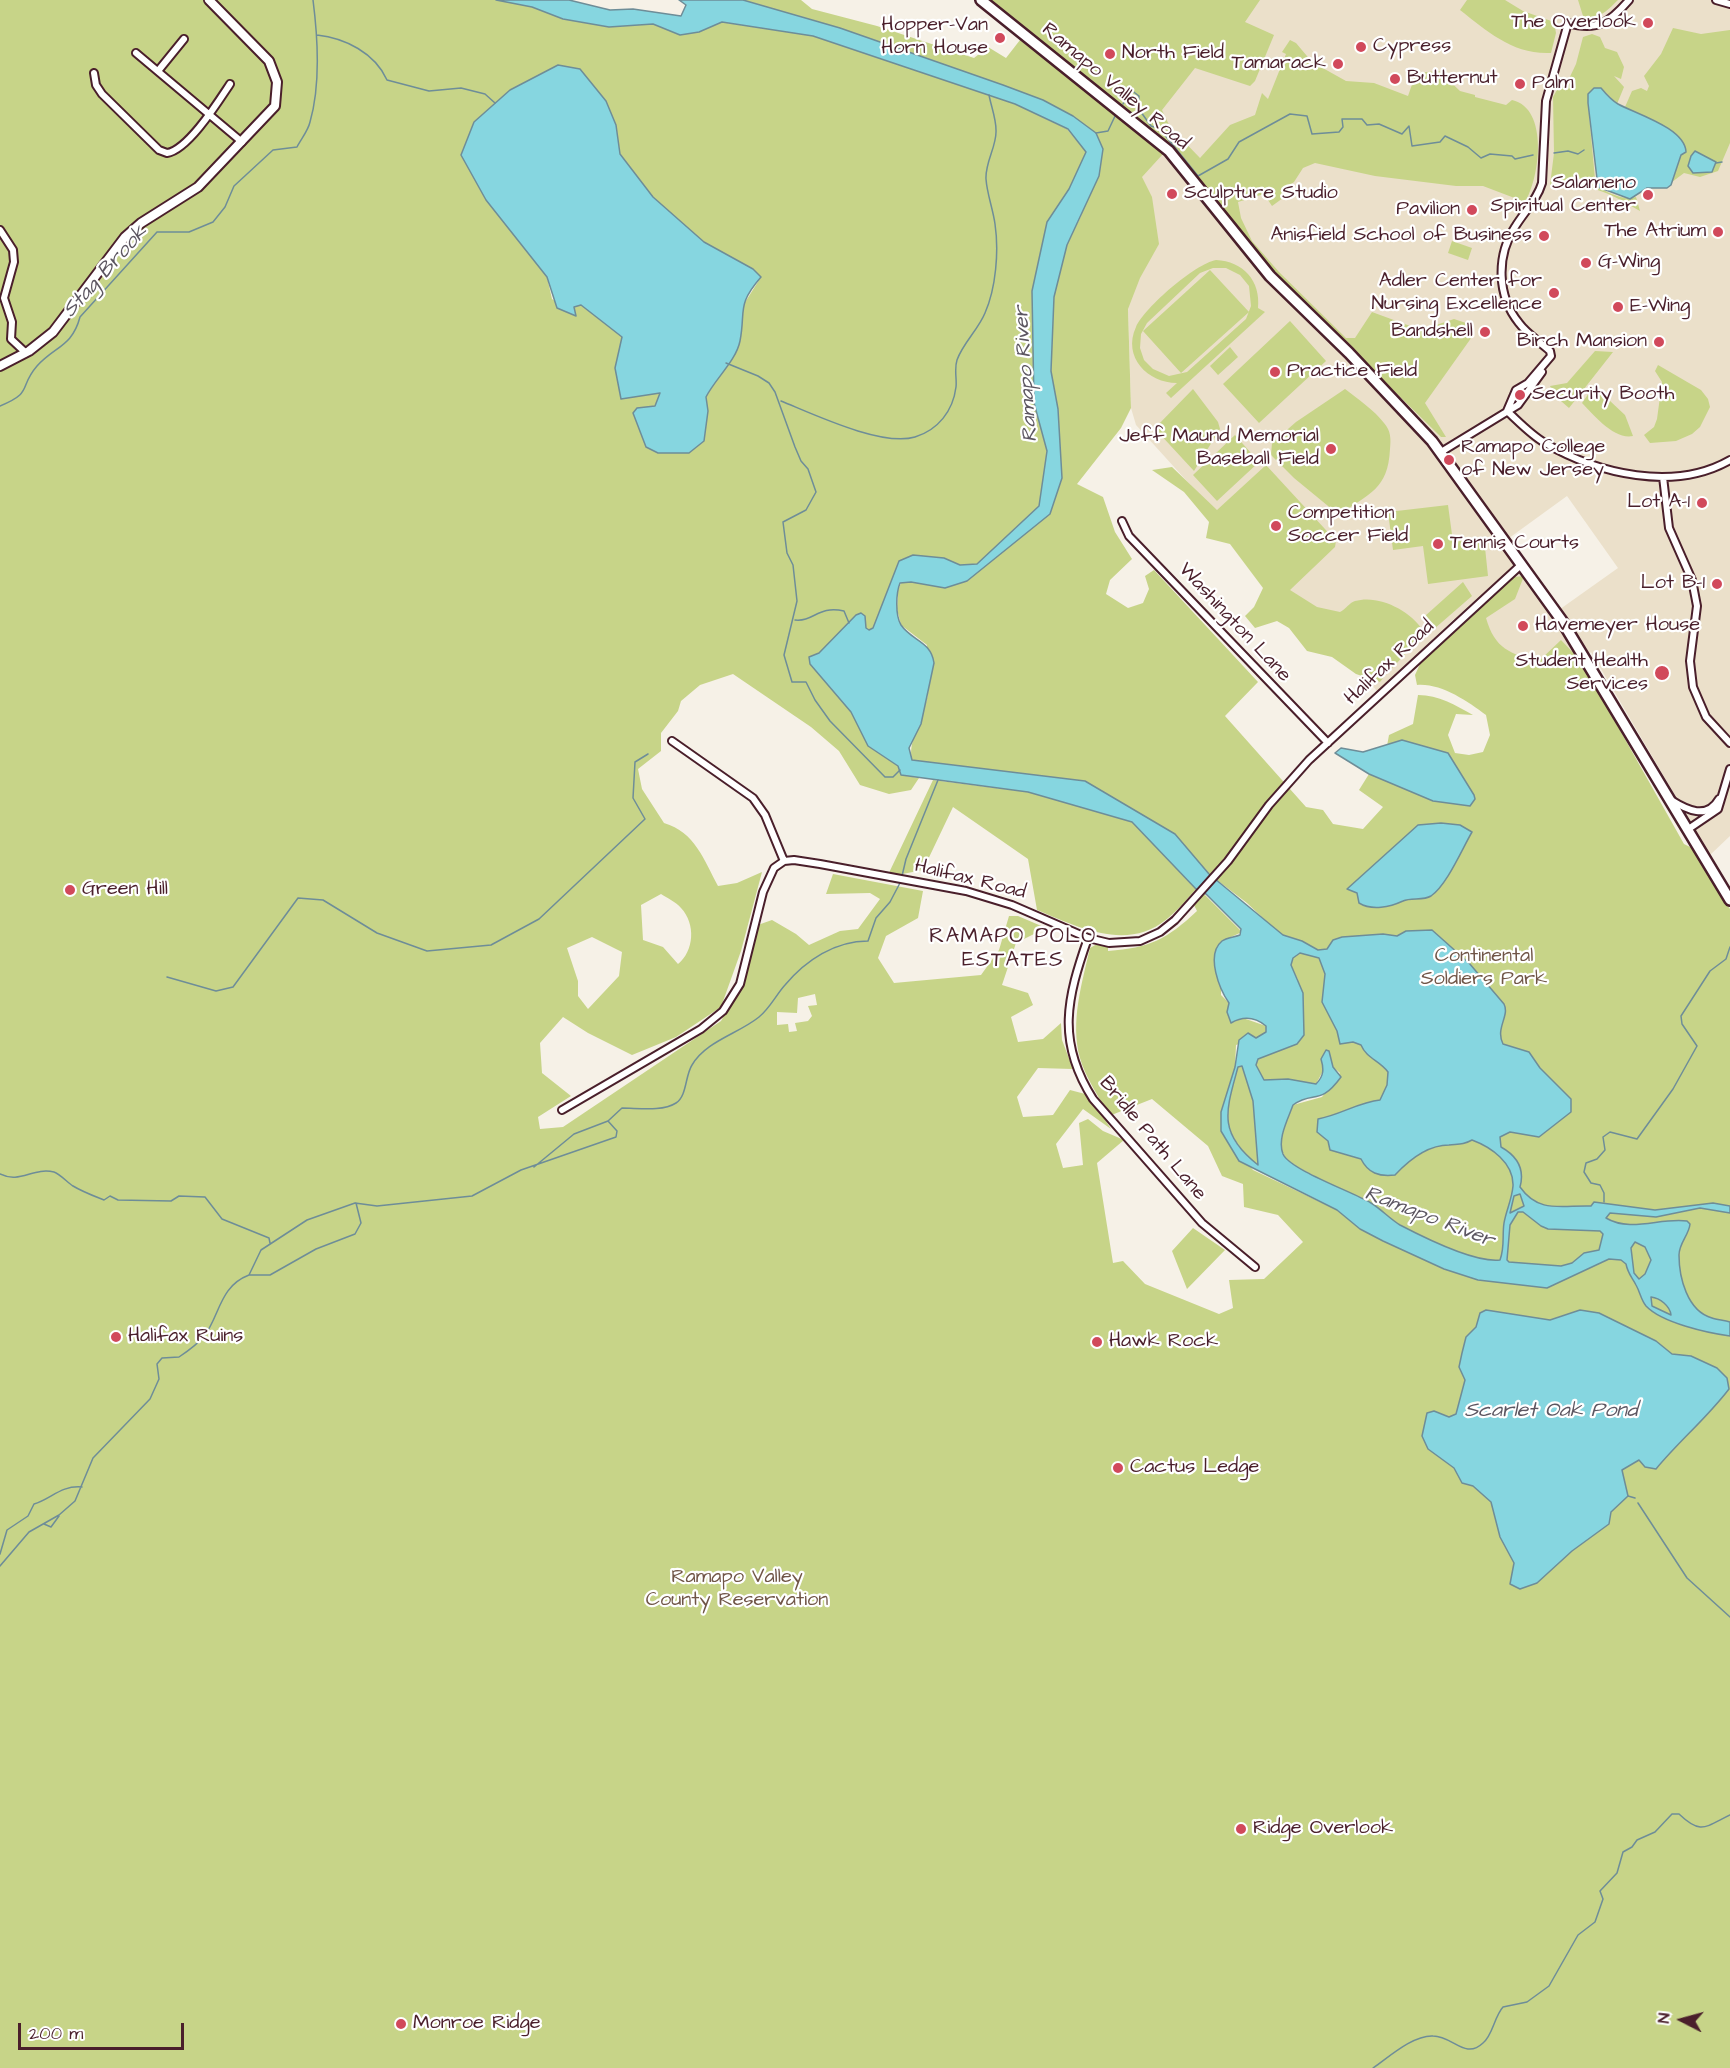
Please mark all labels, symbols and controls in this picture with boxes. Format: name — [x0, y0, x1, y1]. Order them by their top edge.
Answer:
place label: The Overlook — [1511, 11, 1636, 35]
place label: Hopper–Van Horn House — [881, 14, 988, 61]
marker: The Overlook — [1641, 16, 1655, 30]
street label: Ramapo Valley Road — [1036, 18, 1194, 156]
marker: Hopper–Van Horn House — [993, 31, 1007, 45]
place label: Cypress — [1373, 35, 1451, 59]
marker: Cypress — [1354, 40, 1368, 54]
place label: North Field — [1122, 42, 1224, 66]
marker: North Field — [1103, 47, 1117, 61]
place label: Tamarack — [1231, 52, 1326, 76]
marker: Tamarack — [1331, 57, 1345, 71]
place label: Butternut — [1407, 67, 1498, 91]
marker: Butternut — [1388, 72, 1402, 86]
place label: Palm — [1532, 72, 1574, 96]
marker: Palm — [1513, 77, 1527, 91]
place label: Salameno Spiritual Center — [1490, 172, 1636, 219]
place label: Sculpture Studio — [1184, 182, 1338, 206]
marker: Sculpture Studio — [1165, 187, 1179, 201]
marker: Salameno Spiritual Center — [1641, 188, 1655, 202]
place label: Pavilion — [1396, 198, 1460, 222]
marker: Pavilion — [1465, 203, 1479, 217]
place label: The Atrium — [1604, 220, 1706, 244]
water label: Stag Brook — [58, 221, 154, 323]
place label: Anisfield School of Business — [1270, 224, 1532, 248]
marker: The Atrium — [1711, 225, 1725, 239]
marker: Anisfield School of Business — [1537, 229, 1551, 243]
place label: G-Wing — [1598, 251, 1660, 275]
marker: G-Wing — [1579, 256, 1593, 270]
place label: Adler Center for Nursing Excellence — [1372, 270, 1542, 317]
marker: Adler Center for Nursing Excellence — [1547, 286, 1561, 300]
place label: E-Wing — [1630, 295, 1690, 319]
marker: E-Wing — [1611, 300, 1625, 314]
water label: Ramapo River — [1010, 305, 1044, 443]
place label: Bandshell — [1391, 320, 1473, 344]
marker: Bandshell — [1478, 325, 1492, 339]
place label: Birch Mansion — [1517, 330, 1647, 354]
marker: Birch Mansion — [1652, 335, 1666, 349]
place label: Practice Field — [1287, 360, 1417, 384]
marker: Practice Field — [1268, 365, 1282, 379]
place label: Security Booth — [1532, 383, 1674, 407]
marker: Security Booth — [1513, 388, 1527, 402]
place label: Jeff Maund Memorial Baseball Field — [1119, 425, 1319, 472]
place label: Ramapo College of New Jersey — [1461, 436, 1605, 483]
marker: Jeff Maund Memorial Baseball Field — [1324, 442, 1338, 456]
marker: Ramapo College of New Jersey — [1442, 453, 1456, 467]
place label: Lot A-1 — [1627, 491, 1690, 515]
marker: Lot A-1 — [1695, 496, 1709, 510]
place label: Competition Soccer Field — [1288, 502, 1408, 549]
marker: Competition Soccer Field — [1269, 519, 1283, 533]
place label: Tennis Courts — [1450, 532, 1579, 556]
marker: Tennis Courts — [1431, 537, 1445, 551]
street label: Washington Lane — [1173, 558, 1295, 688]
place label: Lot B-1 — [1641, 572, 1705, 596]
marker: Lot B-1 — [1710, 577, 1724, 591]
place label: Havemeyer House — [1535, 614, 1700, 638]
street label: Halifax Road — [1340, 615, 1440, 711]
marker: Havemeyer House — [1516, 619, 1530, 633]
place label: Student Health Services — [1516, 650, 1648, 697]
marker: Student Health Services — [1653, 664, 1671, 682]
street label: Halifax Road — [912, 855, 1028, 905]
place label: Green Hill — [82, 878, 168, 902]
marker: Green Hill — [63, 883, 77, 897]
district label: RAMAPO POLO ESTATES — [929, 925, 1097, 975]
park label: Continental Soldiers Park — [1421, 945, 1547, 992]
street label: Bridle Path Lane — [1093, 1072, 1211, 1206]
water label: Ramapo River — [1361, 1182, 1497, 1254]
place label: Halifax Ruins — [128, 1325, 243, 1349]
marker: Halifax Ruins — [109, 1330, 123, 1344]
place label: Hawk Rock — [1109, 1330, 1218, 1354]
marker: Hawk Rock — [1090, 1335, 1104, 1349]
water label: Scarlet Oak Pond — [1464, 1399, 1638, 1425]
place label: Cactus Ledge — [1130, 1456, 1259, 1480]
marker: Cactus Ledge — [1111, 1461, 1125, 1475]
park label: Ramapo Valley County Reservation — [646, 1566, 828, 1613]
place label: Ridge Overlook — [1253, 1817, 1393, 1841]
marker: Ridge Overlook — [1234, 1822, 1248, 1836]
north arrow — [1652, 1990, 1712, 2050]
scale bar — [21, 2011, 188, 2049]
place label: Monroe Ridge — [413, 2012, 541, 2036]
text: N — [1653, 2012, 1676, 2024]
marker: Monroe Ridge — [394, 2017, 408, 2031]
text: 200 m — [29, 2021, 83, 2046]

